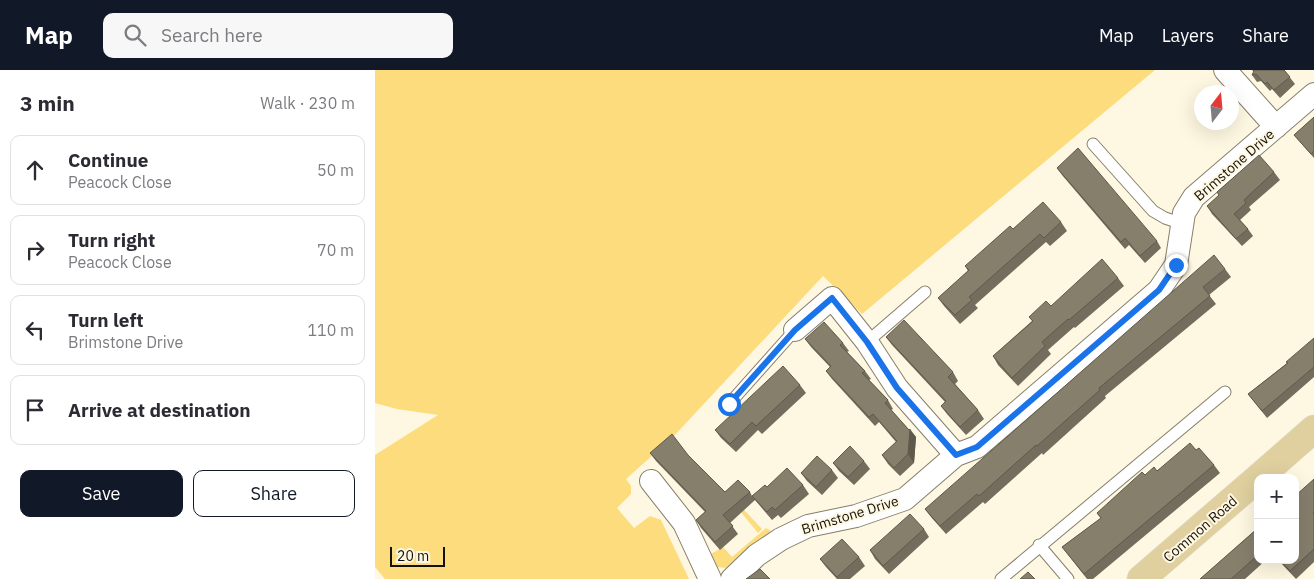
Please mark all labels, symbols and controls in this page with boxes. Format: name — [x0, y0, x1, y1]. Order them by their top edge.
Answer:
search box — [103, 13, 453, 58]
text: Map — [25, 19, 73, 51]
icon: search — [121, 21, 149, 49]
text: Search here — [161, 23, 263, 47]
text: Map — [1099, 24, 1134, 47]
text: Layers — [1162, 24, 1214, 47]
text: Share — [1242, 24, 1289, 47]
north arrow — [1194, 85, 1239, 130]
text: 3 min — [20, 89, 75, 117]
text: Walk · 230 m — [260, 93, 355, 113]
street label: Brimstone Drive — [1190, 125, 1278, 205]
text: Continue — [68, 148, 148, 172]
icon: ahead — [21, 156, 49, 184]
text: 50 m — [317, 160, 354, 180]
text: Peacock Close — [68, 172, 172, 192]
text: Turn right — [68, 228, 155, 252]
icon: right — [21, 236, 49, 264]
text: 70 m — [317, 240, 354, 260]
text: Peacock Close — [68, 252, 172, 272]
route end — [1165, 254, 1188, 277]
text: Turn left — [68, 308, 144, 332]
icon: left — [21, 316, 49, 344]
text: 110 m — [307, 320, 354, 340]
text: Brimstone Drive — [68, 332, 183, 352]
route start — [718, 393, 741, 416]
icon: arrive — [21, 396, 49, 424]
text: Arrive at destination — [68, 398, 251, 422]
button: Save — [20, 470, 183, 517]
button: Share — [193, 470, 355, 517]
map controls — [1254, 474, 1299, 564]
button: + — [1254, 474, 1299, 519]
street label: Brimstone Drive — [799, 492, 901, 538]
street label: Common Road — [1159, 492, 1241, 566]
button: − — [1254, 519, 1299, 564]
scale bar — [390, 544, 445, 567]
text: 20 m — [397, 547, 429, 565]

